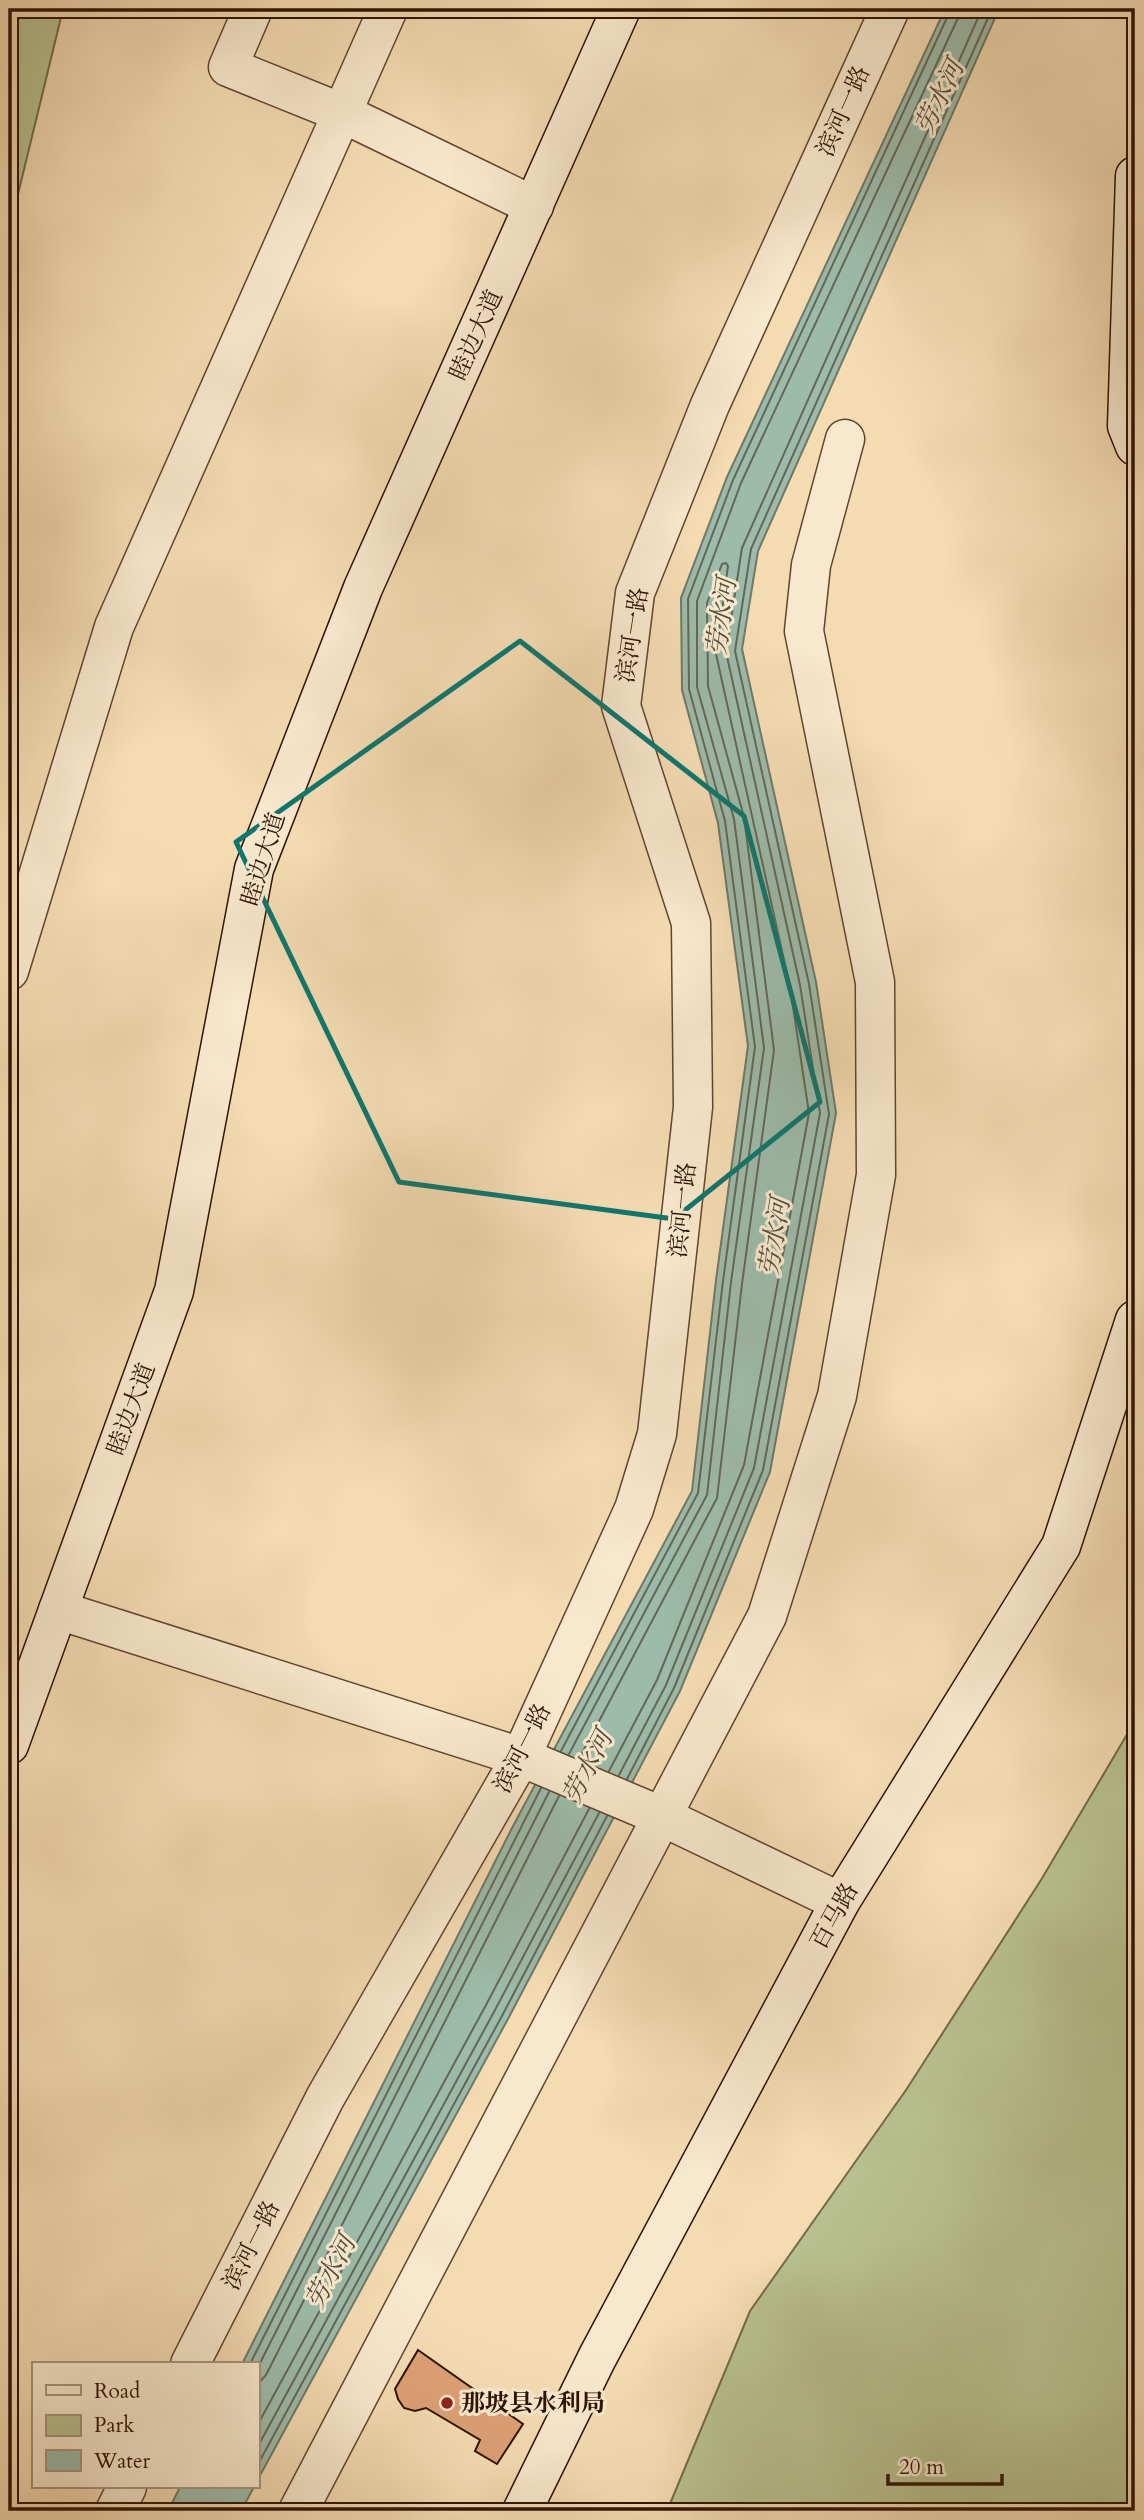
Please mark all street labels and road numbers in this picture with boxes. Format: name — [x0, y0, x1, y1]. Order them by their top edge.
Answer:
street label: 滨河一路 — [809, 61, 878, 162]
street label: 睦边大道 — [442, 285, 511, 386]
street label: 滨河一路 — [609, 585, 656, 685]
street label: 睦边大道 — [234, 808, 293, 910]
street label: 滨河一路 — [661, 1161, 704, 1260]
street label: 睦边大道 — [100, 1358, 163, 1460]
street label: 滨河一路 — [486, 1698, 559, 1798]
street label: 百马路 — [803, 1877, 866, 1956]
street label: 滨河一路 — [215, 2195, 288, 2295]

